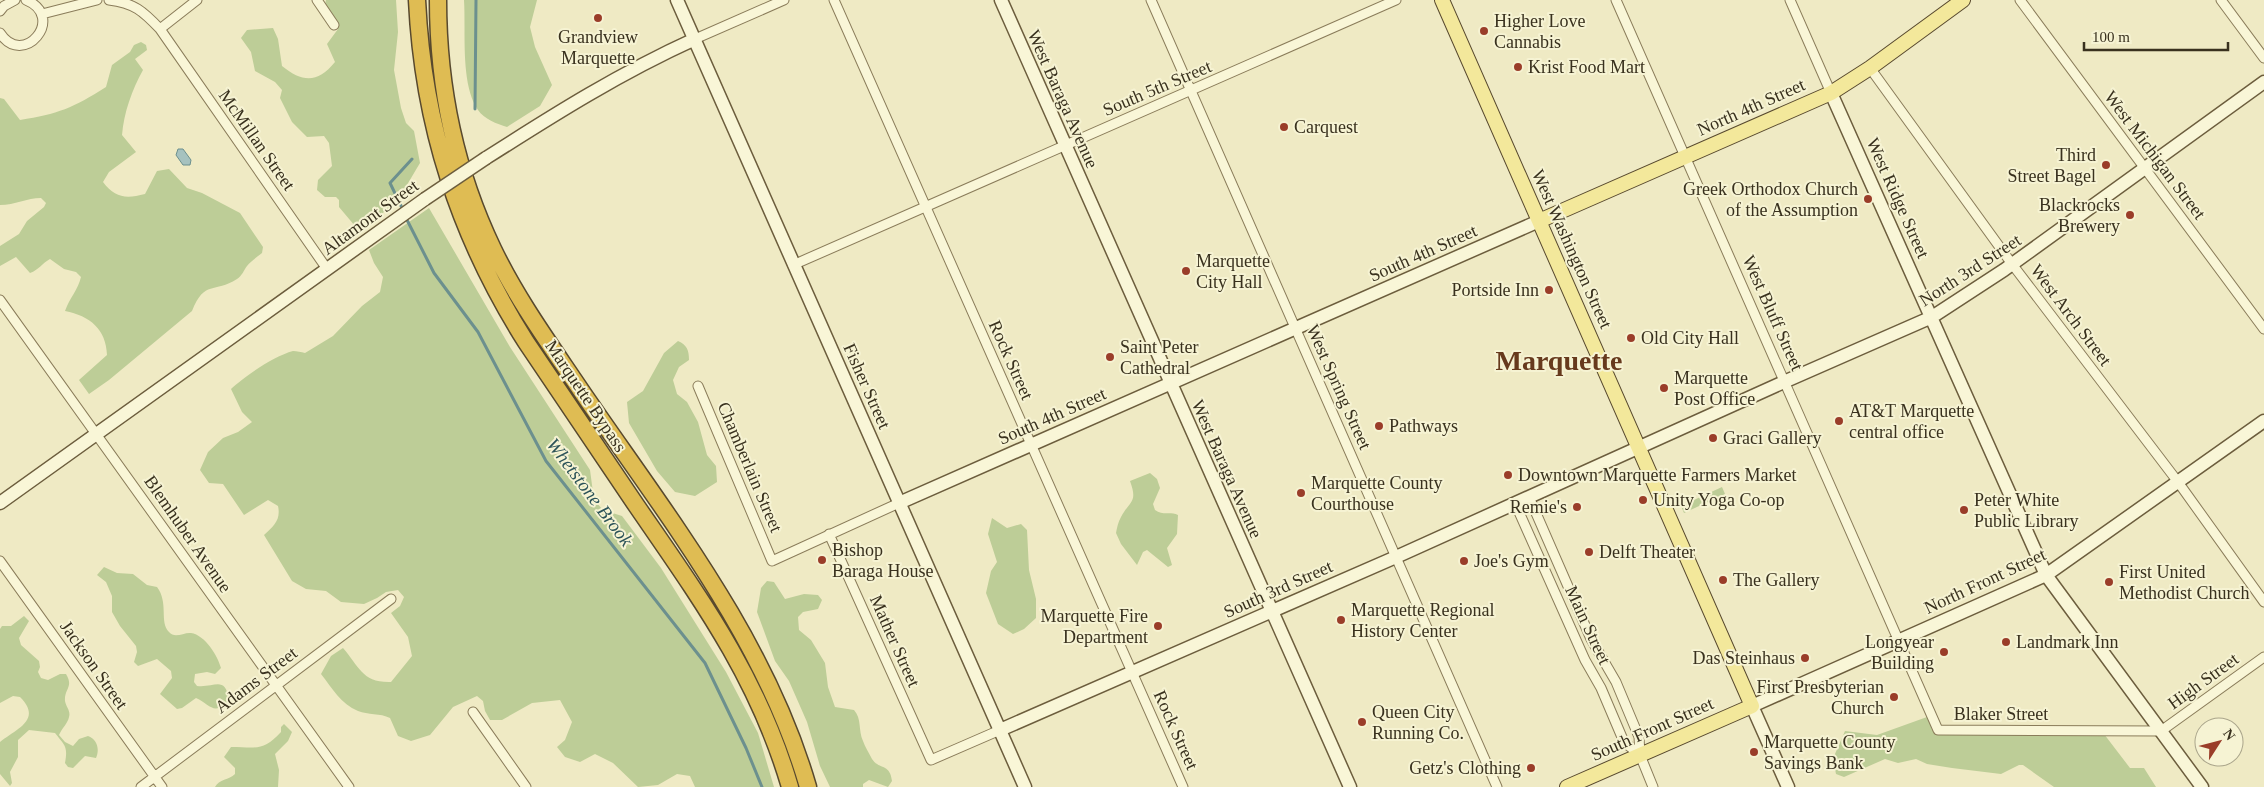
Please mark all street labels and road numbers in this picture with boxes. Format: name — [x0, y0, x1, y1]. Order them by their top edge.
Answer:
street label: West Baraga Avenue — [1024, 27, 1102, 171]
street label: South 5th Street — [1100, 56, 1214, 120]
street label: North 4th Street — [1694, 74, 1808, 140]
street label: McMillan Street — [215, 86, 299, 194]
street label: West Michigan Street — [2100, 87, 2210, 223]
street label: West Ridge Street — [1863, 135, 1933, 261]
street label: West Washington Street — [1528, 166, 1616, 332]
street label: Altamont Street — [318, 175, 422, 259]
street label: South 4th Street — [1366, 220, 1480, 286]
street label: North 3rd Street — [1915, 230, 2025, 310]
street label: West Bluff Street — [1739, 252, 1807, 374]
street label: West Arch Street — [2026, 260, 2116, 370]
street label: Rock Street — [985, 317, 1037, 403]
street label: West Spring Street — [1303, 321, 1375, 453]
street label: Marquette Bypass — [541, 336, 631, 456]
street label: Fisher Street — [839, 340, 895, 432]
street label: South 4th Street — [995, 383, 1109, 449]
street label: West Baraga Avenue — [1188, 397, 1266, 541]
street label: Chamberlain Street — [714, 399, 786, 535]
street label: Blemhuber Avenue — [140, 472, 236, 596]
street label: North Front Street — [1921, 544, 2049, 618]
street label: South 3rd Street — [1220, 556, 1336, 622]
street label: Main Street — [1561, 582, 1615, 668]
street label: Mather Street — [866, 592, 924, 690]
street label: Jackson Street — [56, 617, 132, 713]
street label: Adams Street — [211, 643, 301, 717]
street label: High Street — [2164, 649, 2242, 713]
street label: Rock Street — [1150, 687, 1202, 773]
street label: South Front Street — [1588, 693, 1716, 765]
street label: Blaker Street — [1954, 704, 2048, 724]

